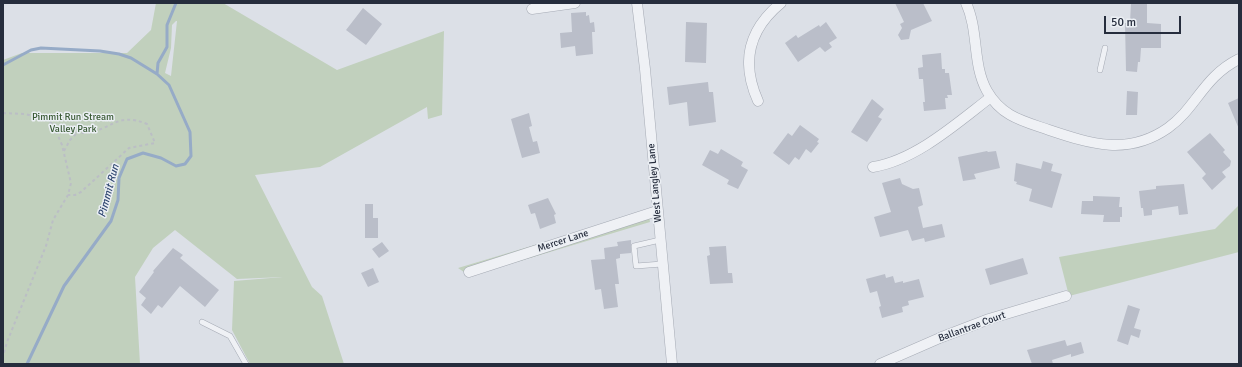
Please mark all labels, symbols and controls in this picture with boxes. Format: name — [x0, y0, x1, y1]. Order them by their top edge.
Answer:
scale bar — [1106, 8, 1183, 34]
text: 50 m — [1111, 15, 1136, 30]
park label: Pimmit Run Stream Valley Park — [32, 111, 114, 134]
street label: West Langley Lane — [646, 143, 664, 223]
water label: Pimmit Run — [96, 163, 122, 219]
street label: Mercer Lane — [536, 227, 590, 255]
street label: Ballantrae Court — [937, 309, 1007, 345]

